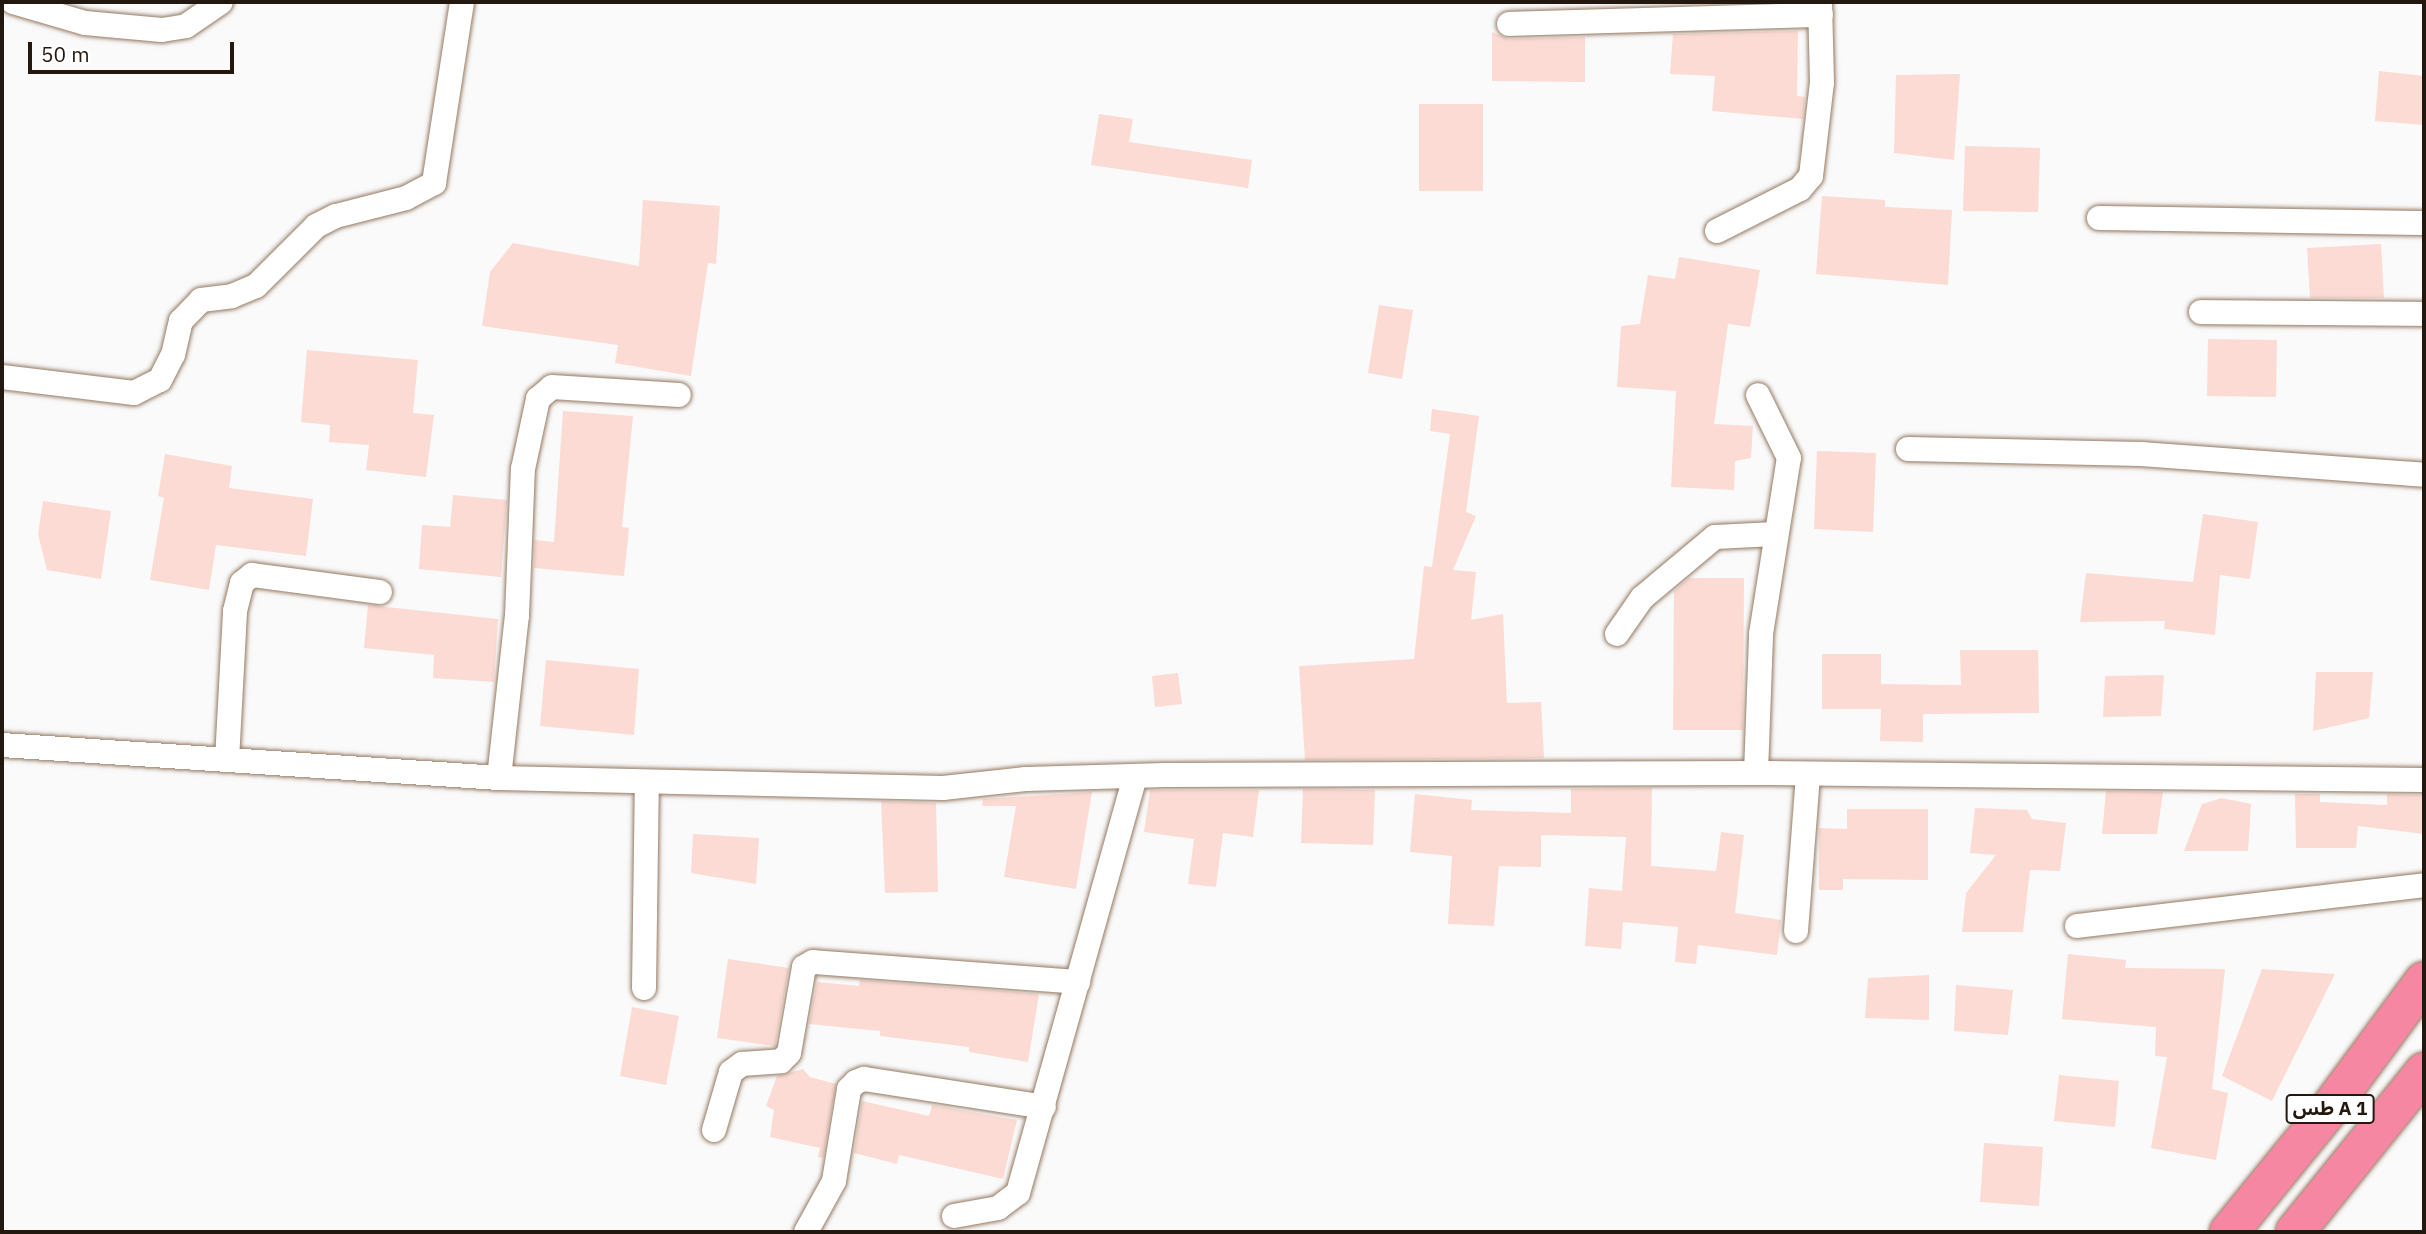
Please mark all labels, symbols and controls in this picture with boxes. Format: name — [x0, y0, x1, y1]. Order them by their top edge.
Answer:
scale bar — [32, 28, 238, 72]
text: 50 m — [41, 40, 90, 68]
road number: طس A 1 — [2284, 1093, 2376, 1124]

